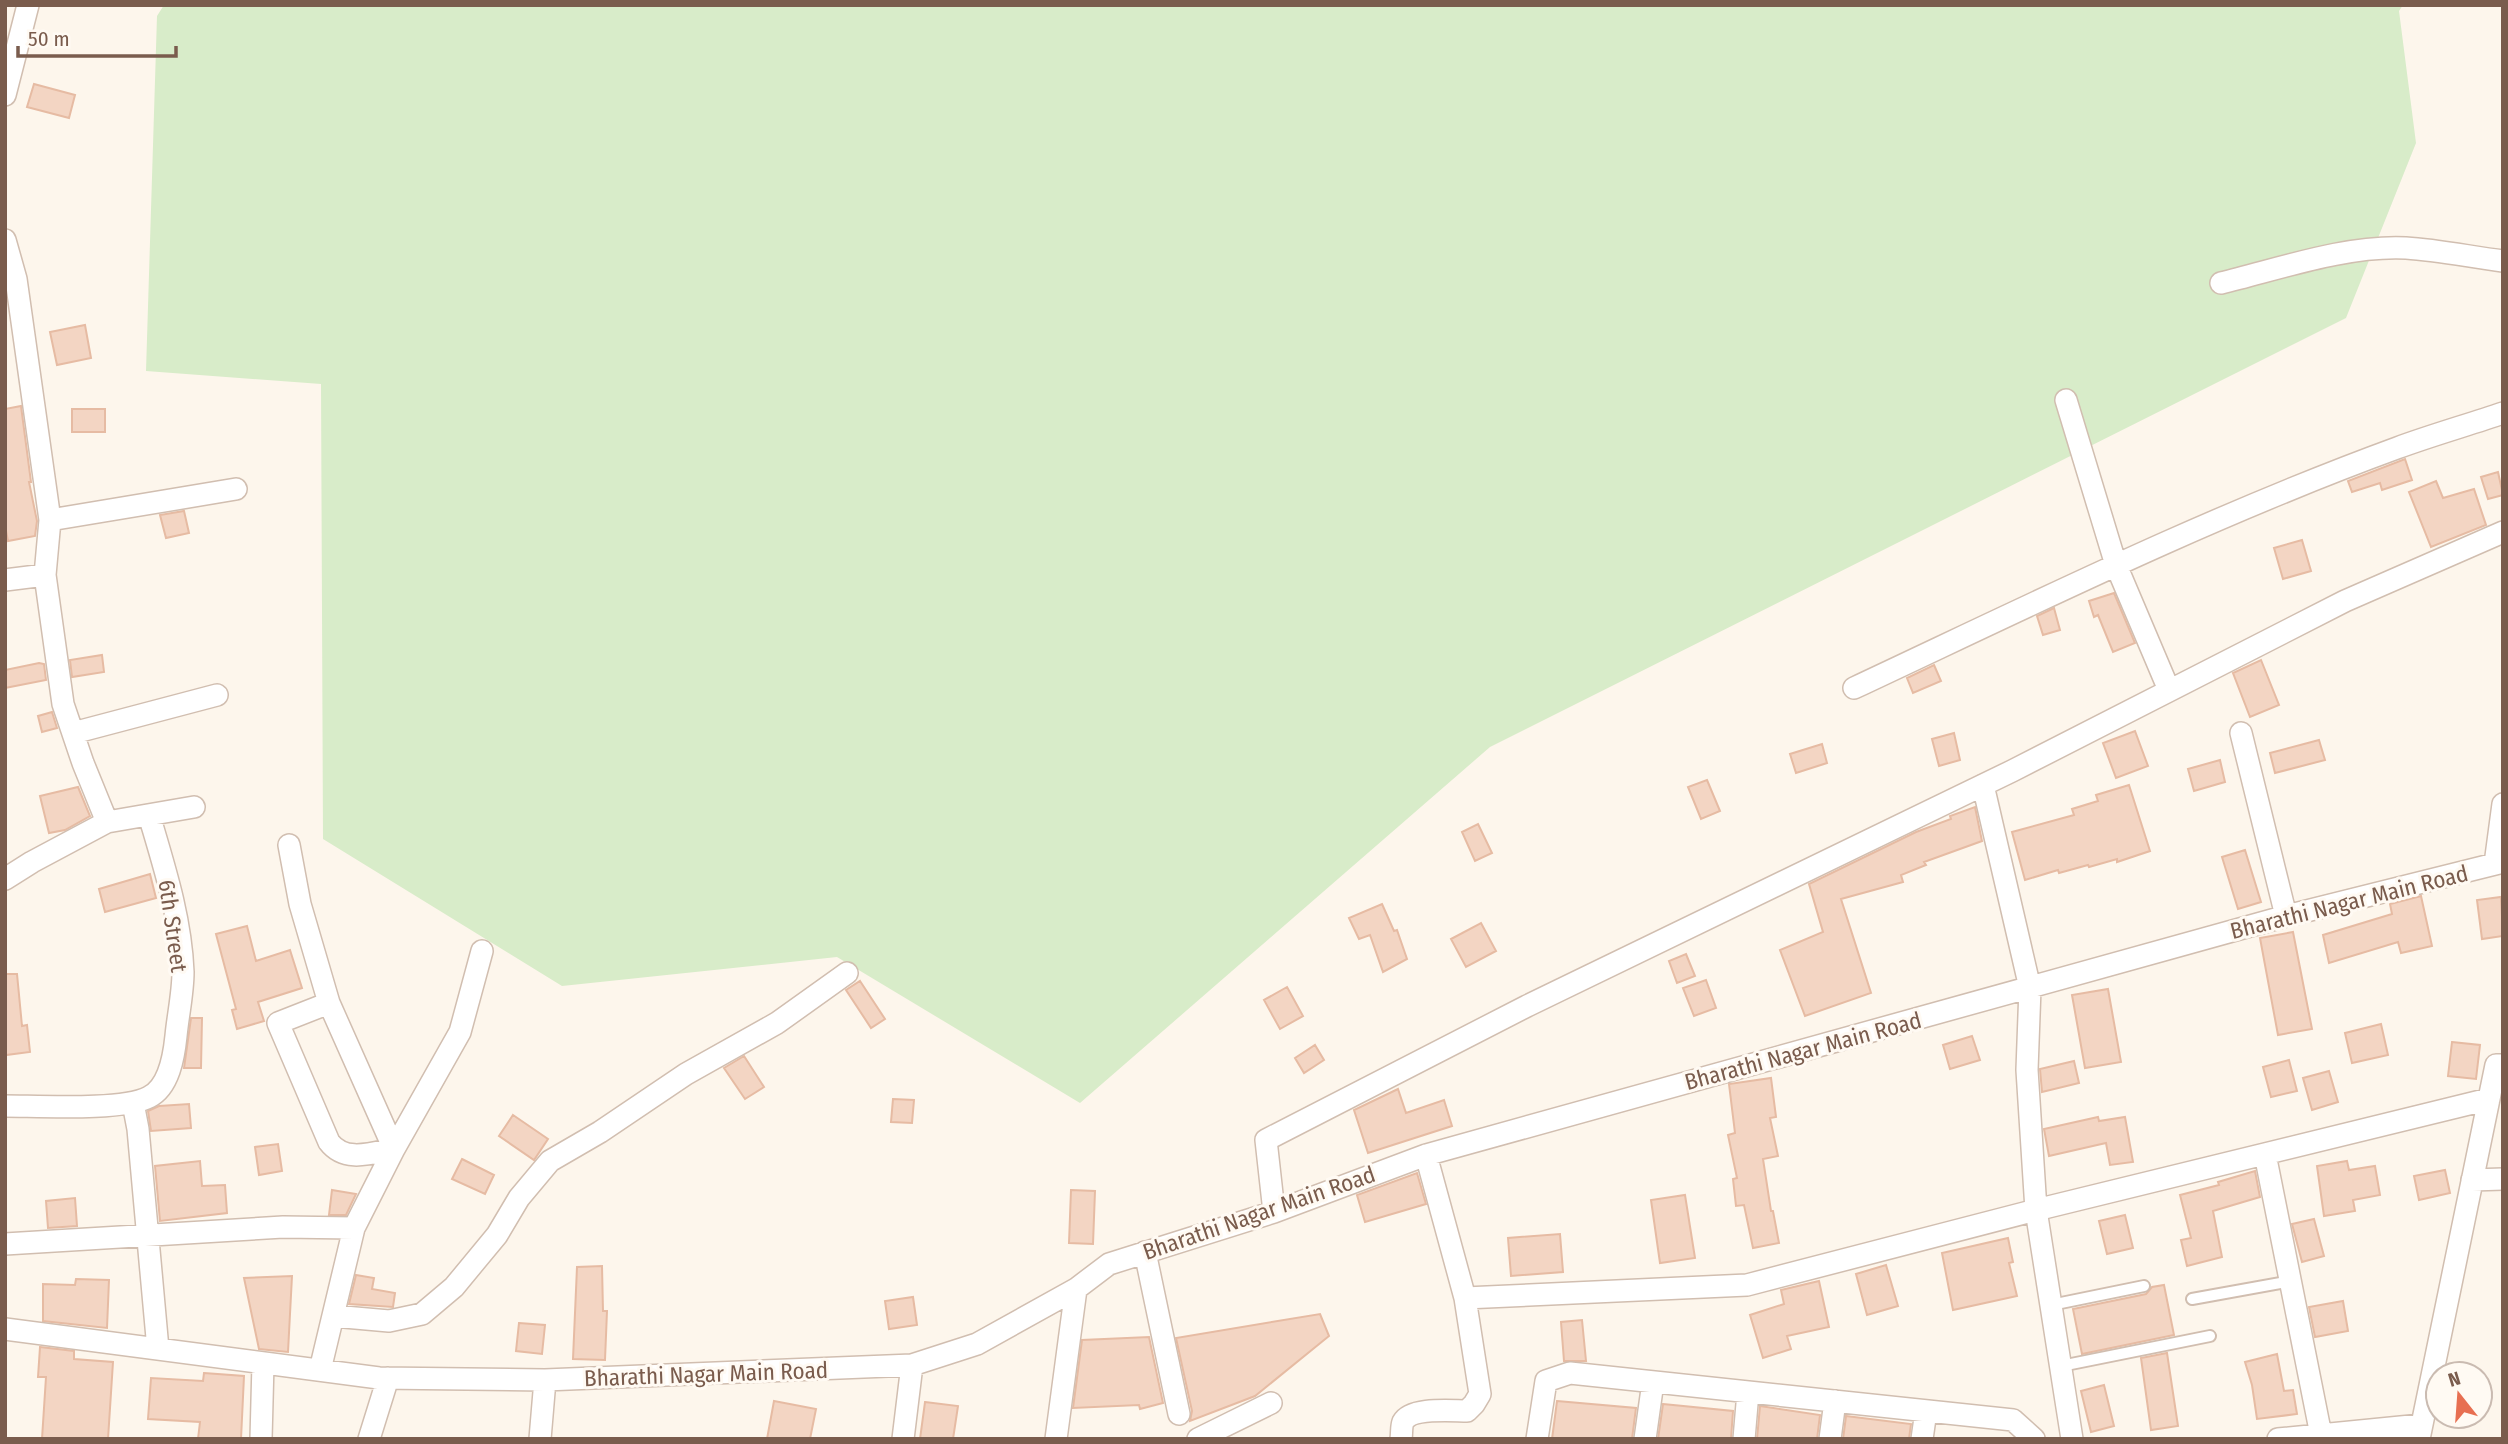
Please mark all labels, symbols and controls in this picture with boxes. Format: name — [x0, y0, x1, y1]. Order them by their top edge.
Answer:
scale bar — [18, 14, 175, 58]
text: 50 m — [28, 26, 70, 52]
street label: Bharathi Nagar Main Road — [2227, 859, 2471, 945]
street label: 6th Street — [153, 878, 193, 974]
street label: Bharathi Nagar Main Road — [1681, 1006, 1925, 1096]
street label: Bharathi Nagar Main Road — [1139, 1160, 1379, 1266]
street label: Bharathi Nagar Main Road — [584, 1356, 828, 1392]
north arrow — [2424, 1360, 2494, 1430]
text: N — [2445, 1367, 2463, 1392]

